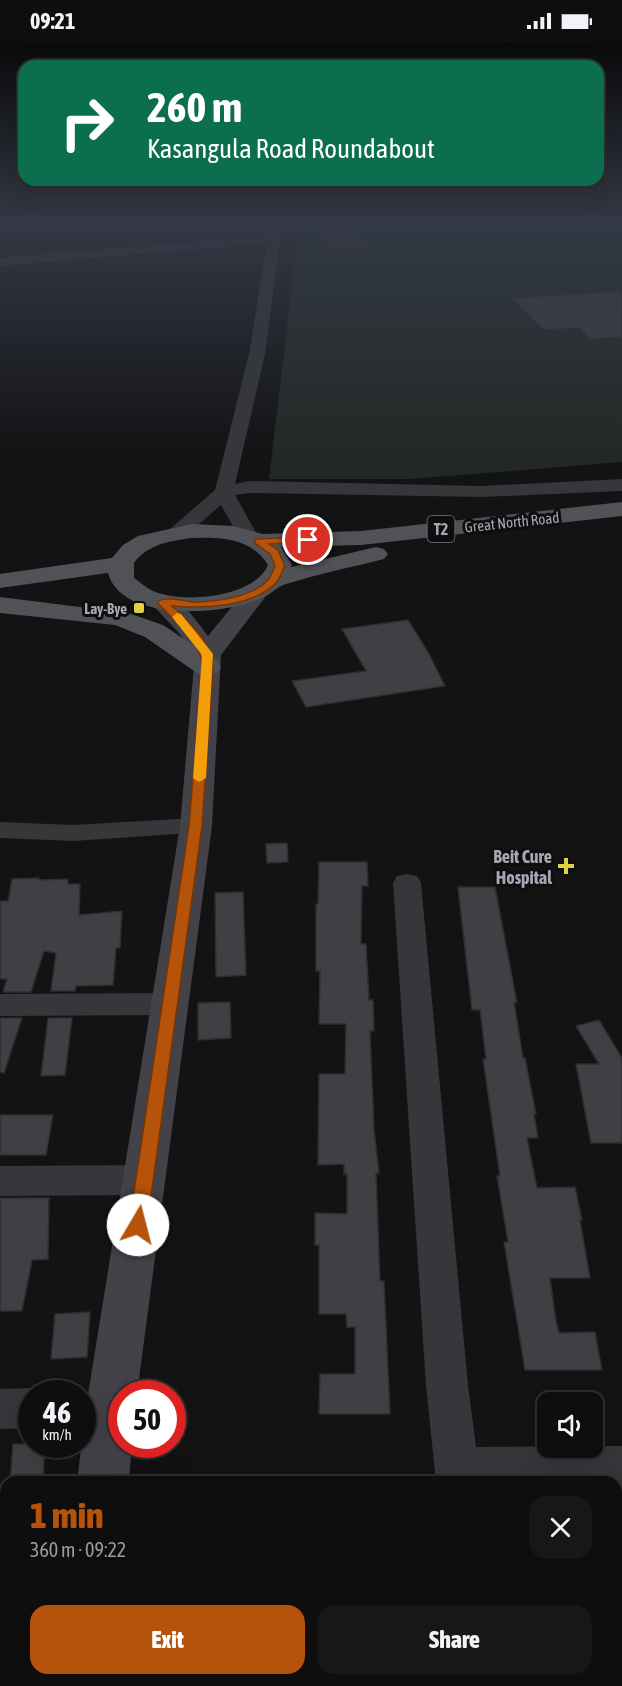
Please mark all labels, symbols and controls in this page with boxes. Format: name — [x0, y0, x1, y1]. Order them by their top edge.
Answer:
text: 09:21 — [30, 8, 75, 34]
text: 260 m — [147, 83, 242, 131]
icon: right — [48, 84, 126, 162]
text: Kasangula Road Roundabout — [147, 133, 435, 164]
street label: Great North Road — [464, 509, 560, 535]
pin — [282, 514, 333, 565]
road number: T2 — [428, 516, 454, 542]
icon: arrive — [291, 523, 324, 556]
place label: Lay-Bye — [84, 600, 127, 617]
marker: Lay-Bye — [132, 601, 146, 615]
place label: Beit Cure Hospital — [493, 846, 552, 888]
marker: Beit Cure Hospital — [557, 857, 575, 875]
position arrow — [106, 1193, 170, 1257]
speed limit sign: 50 — [108, 1380, 186, 1458]
map controls — [537, 1392, 603, 1458]
button: sound — [537, 1392, 603, 1458]
text: 46 — [43, 1395, 71, 1429]
text: km/h — [42, 1426, 72, 1443]
text: 1 min — [30, 1494, 104, 1536]
button: close — [529, 1496, 592, 1559]
text: 360 m · 09:22 — [30, 1538, 126, 1561]
button: Exit — [30, 1605, 305, 1674]
button: Share — [317, 1605, 592, 1674]

